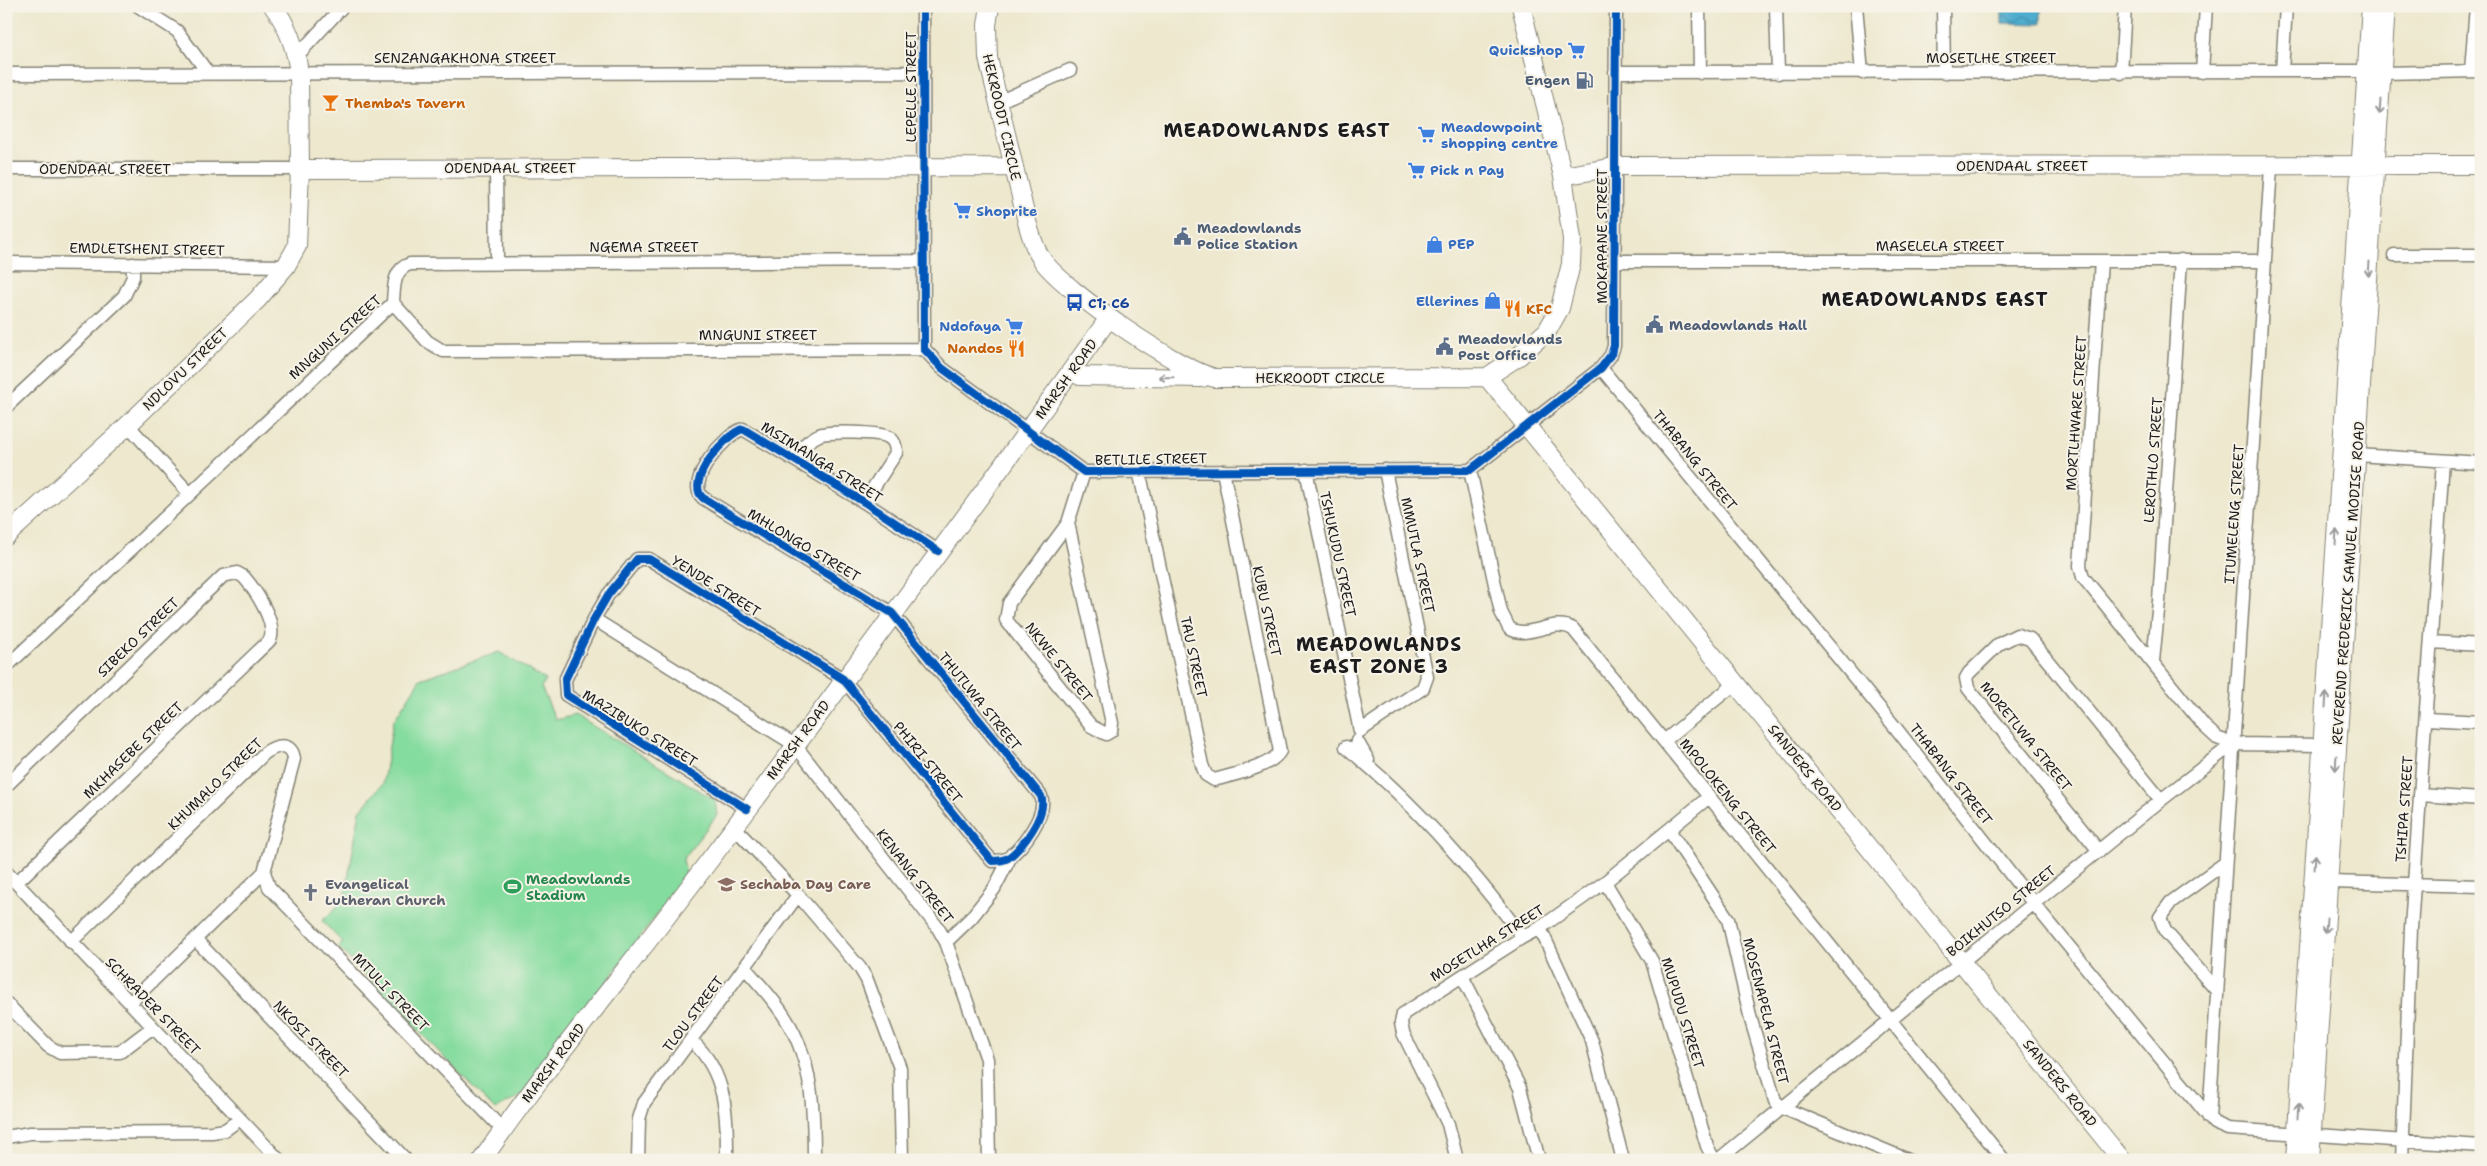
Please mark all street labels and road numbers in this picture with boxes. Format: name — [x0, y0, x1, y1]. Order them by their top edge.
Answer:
street label: LEPELLE STREET — [902, 31, 920, 143]
street label: SENZANGAKHONA STREET — [374, 49, 556, 67]
street label: MOSETLHE STREET — [1926, 49, 2056, 67]
street label: HEKROODT CIRCLE — [979, 52, 1025, 182]
street label: ODENDAAL STREET — [1956, 157, 2088, 175]
street label: ODENDAAL STREET — [444, 159, 576, 177]
street label: ODENDAAL STREET — [39, 160, 171, 178]
street label: MOKAPANE STREET — [1593, 168, 1611, 304]
street label: MASELELA STREET — [1876, 237, 2005, 255]
street label: NGEMA STREET — [589, 238, 699, 256]
street label: EMDLETSHENI STREET — [69, 239, 225, 259]
street label: MNGUNI STREET — [285, 290, 385, 383]
street label: NDLOVU STREET — [138, 323, 232, 414]
street label: MNGUNI STREET — [699, 326, 818, 344]
street label: MORTLHWARE STREET — [2062, 334, 2090, 491]
street label: MARSH ROAD — [1031, 335, 1101, 423]
street label: HEKROODT CIRCLE — [1255, 369, 1385, 387]
street label: LEROTHLO STREET — [2140, 396, 2166, 524]
street label: THABANG STREET — [1649, 406, 1741, 514]
street label: MSIMANGA STREET — [758, 417, 886, 507]
street label: REVEREND FREDERICK SAMUEL MODISE ROAD — [2328, 421, 2368, 745]
street label: ITUMELENG STREET — [2220, 443, 2248, 585]
street label: BETLILE STREET — [1095, 449, 1208, 469]
street label: TSHUKUDU STREET — [1316, 489, 1360, 619]
street label: MMUTLA STREET — [1397, 496, 1439, 615]
street label: MHLONGO STREET — [744, 504, 864, 586]
street label: YENDE STREET — [668, 551, 764, 621]
street label: KUBU STREET — [1249, 564, 1285, 658]
street label: SIBEKO STREET — [93, 593, 183, 681]
street label: TAU STREET — [1177, 615, 1211, 700]
street label: NKWE STREET — [1021, 618, 1097, 706]
street label: THUTLWA STREET — [935, 648, 1025, 754]
street label: MORETLWA STREET — [1976, 678, 2076, 795]
street label: MAZIBUKO STREET — [579, 685, 701, 771]
street label: MKHASEBE STREET — [79, 697, 187, 802]
street label: MARSH ROAD — [762, 697, 834, 783]
street label: PHIRI STREET — [890, 718, 967, 807]
street label: THABANG STREET — [1906, 720, 1996, 829]
street label: SANDERS ROAD — [1764, 721, 1846, 815]
street label: KHUMALO STREET — [164, 734, 267, 834]
street label: MPOLOKENG STREET — [1676, 735, 1780, 858]
street label: TSHIPA STREET — [2391, 755, 2417, 863]
street label: KENANG STREET — [872, 825, 958, 927]
street label: BOIKHUTSO STREET — [1943, 861, 2059, 961]
street label: MOSETLHA STREET — [1427, 900, 1548, 985]
street label: MOSENAPELA STREET — [1739, 936, 1793, 1087]
street label: MTULI STREET — [349, 949, 433, 1035]
street label: SCHRADER STREET — [102, 953, 205, 1059]
street label: MUPUDU STREET — [1658, 955, 1709, 1071]
street label: TLOU STREET — [658, 972, 728, 1056]
street label: NKOSI STREET — [270, 997, 353, 1082]
street label: MARSH ROAD — [517, 1020, 589, 1106]
street label: SANDERS ROAD — [2019, 1036, 2101, 1130]

